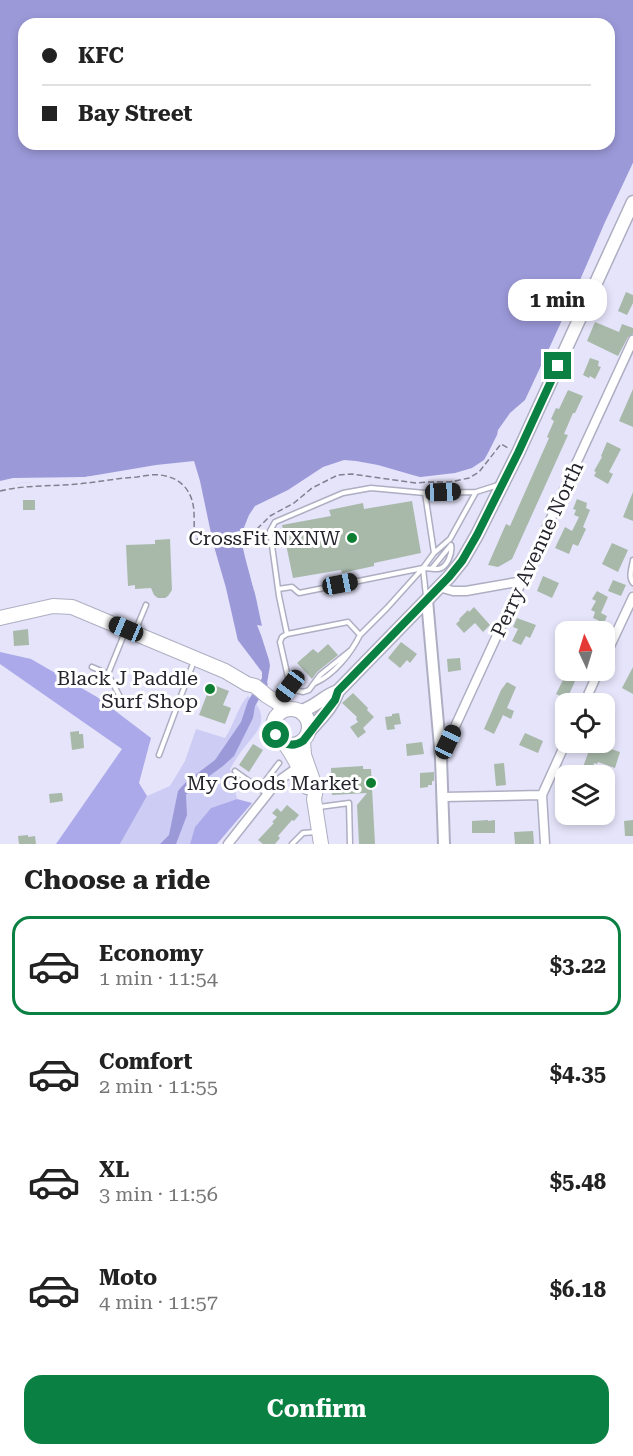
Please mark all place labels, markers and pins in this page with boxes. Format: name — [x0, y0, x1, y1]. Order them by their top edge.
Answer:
place label: CrossFit NXNW — [188, 526, 341, 550]
marker: CrossFit NXNW — [345, 531, 359, 545]
place label: Black J Paddle Surf Shop — [57, 666, 198, 713]
marker: Black J Paddle Surf Shop — [203, 682, 217, 696]
place label: My Goods Market — [187, 771, 360, 795]
marker: My Goods Market — [364, 776, 378, 790]

